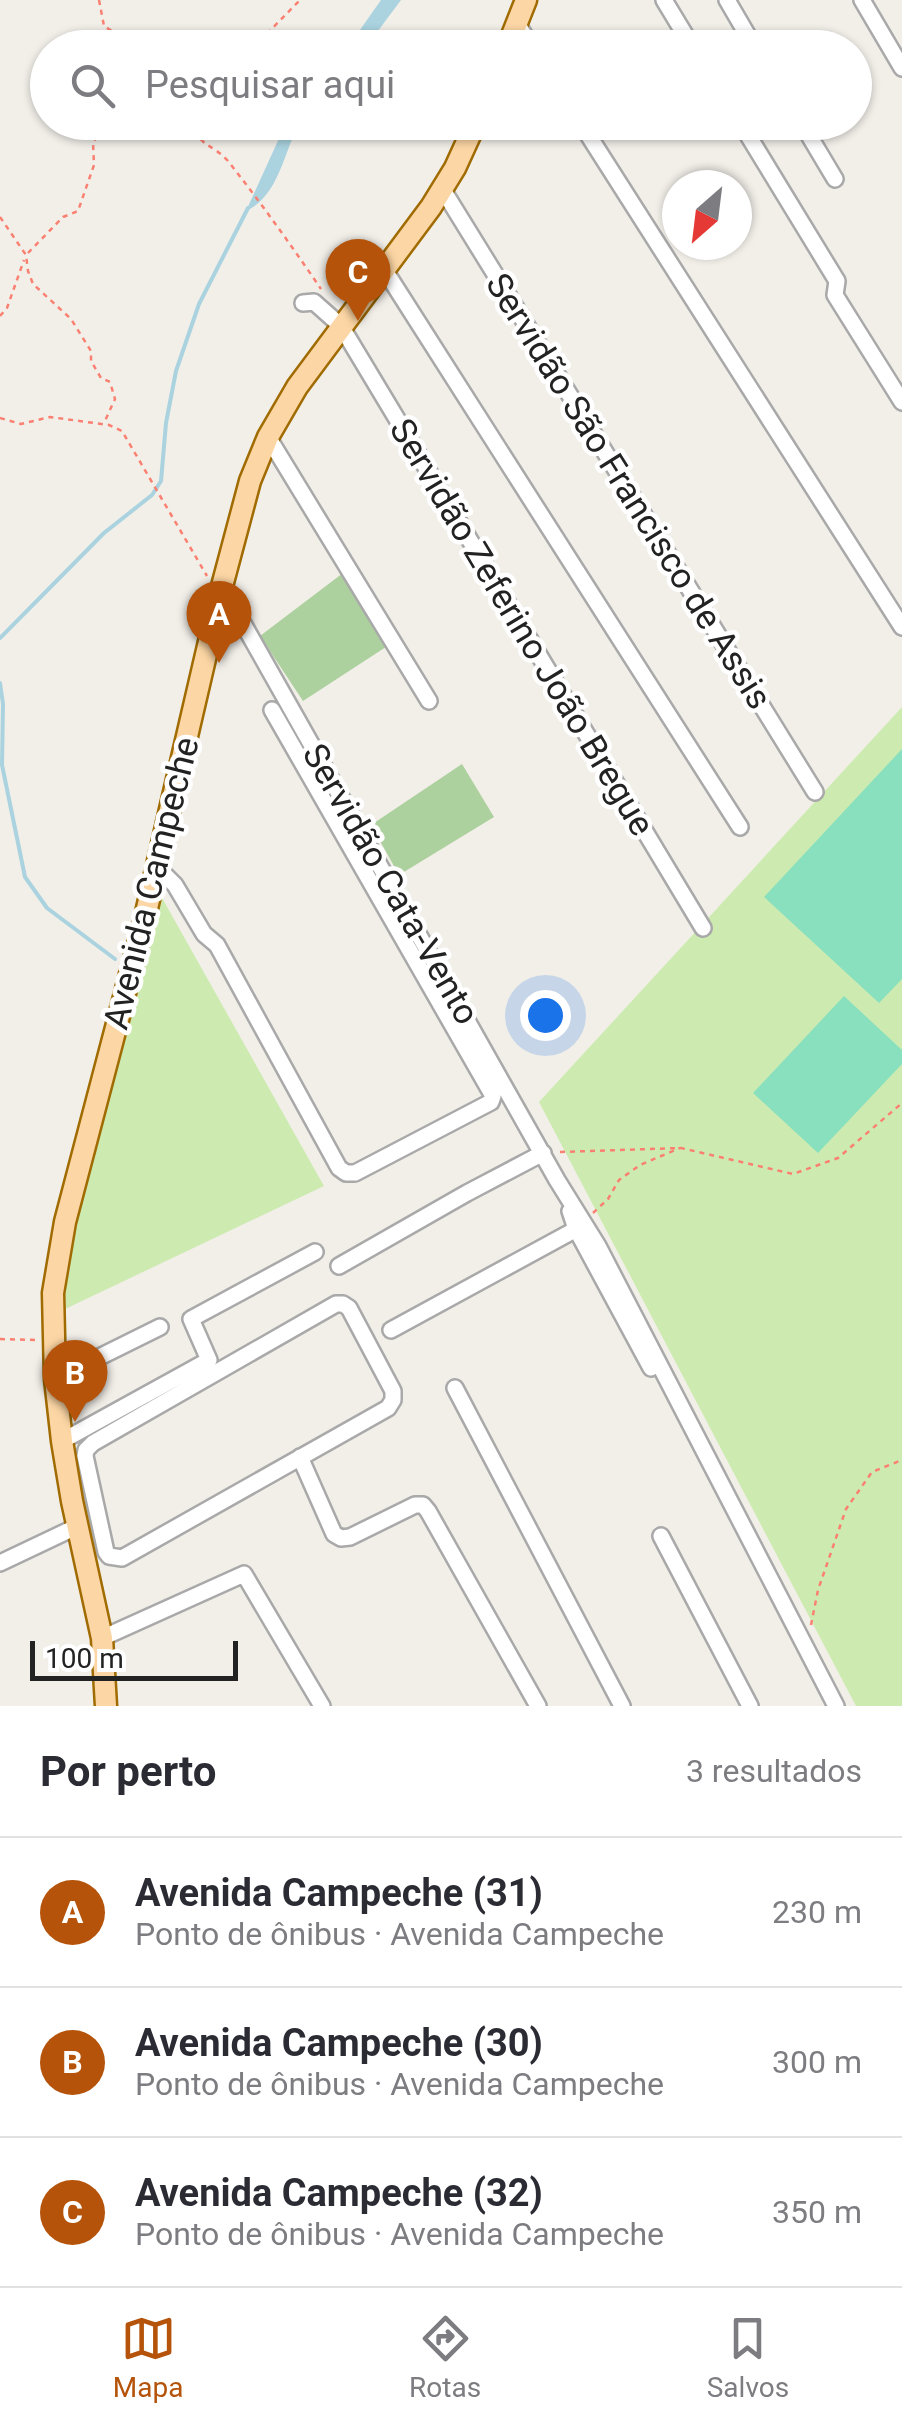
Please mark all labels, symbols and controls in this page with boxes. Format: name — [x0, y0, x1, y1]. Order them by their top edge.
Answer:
search box — [30, 30, 872, 140]
icon: search — [65, 58, 120, 113]
text: Pesquisar aqui — [145, 63, 395, 107]
north arrow — [662, 170, 752, 260]
pin: C — [326, 238, 390, 321]
street label: Servidão São Francisco de Assis — [477, 266, 780, 717]
street label: Servidão Zeferino João Bregue — [381, 412, 662, 843]
pin: A — [186, 580, 252, 663]
street label: Avenida Campeche — [95, 733, 208, 1033]
street label: Servidão Cata-Vento — [294, 737, 488, 1032]
your location — [520, 990, 571, 1041]
pin: B — [42, 1340, 108, 1422]
scale bar — [30, 1636, 238, 1680]
text: 100 m — [45, 1642, 124, 1675]
text: Por perto — [40, 1747, 216, 1796]
text: 3 resultados — [686, 1752, 862, 1790]
text: Avenida Campeche (31) — [135, 1871, 543, 1915]
text: A — [62, 1893, 83, 1931]
text: 230 m — [772, 1893, 862, 1931]
text: Ponto de ônibus · Avenida Campeche — [135, 1915, 664, 1953]
text: Avenida Campeche (30) — [135, 2021, 543, 2065]
text: B — [62, 2043, 83, 2081]
text: 300 m — [772, 2043, 862, 2081]
text: Ponto de ônibus · Avenida Campeche — [135, 2065, 664, 2103]
text: Avenida Campeche (32) — [135, 2171, 543, 2215]
text: C — [62, 2193, 83, 2231]
text: 350 m — [772, 2193, 862, 2231]
text: Ponto de ônibus · Avenida Campeche — [135, 2215, 664, 2253]
tab: Mapa — [113, 2311, 183, 2404]
tab: Rotas — [409, 2311, 481, 2404]
tab: Salvos — [707, 2311, 789, 2404]

